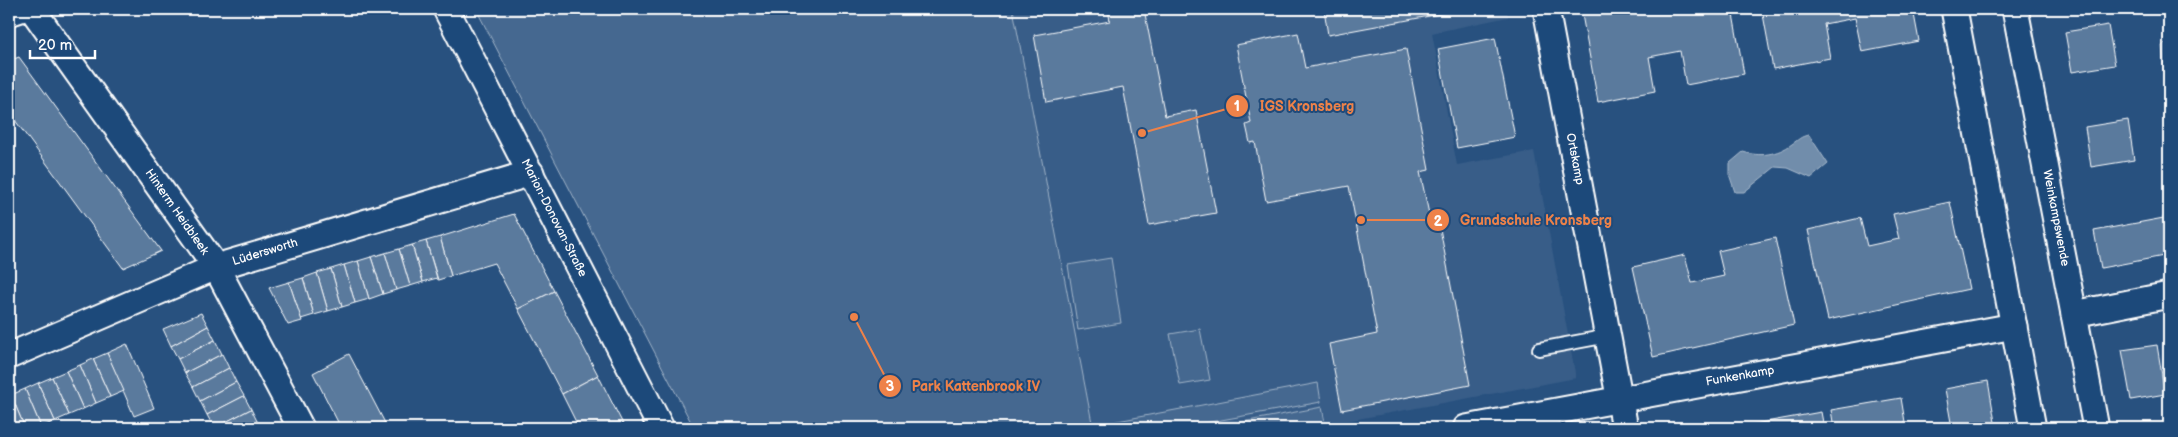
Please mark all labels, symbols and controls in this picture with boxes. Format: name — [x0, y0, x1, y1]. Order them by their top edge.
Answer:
scale bar — [30, 28, 95, 60]
text: 20 m — [38, 36, 72, 55]
callout: IGS Kronsberg — [1225, 91, 1364, 120]
text: 1 — [1234, 97, 1240, 116]
text: IGS Kronsberg — [1260, 98, 1354, 115]
street label: Ortskamp — [1563, 132, 1587, 186]
street label: Marion-Donovan-Straße — [518, 156, 590, 280]
street label: Hinterm Heidbleek — [142, 166, 212, 258]
street label: Weinkampswende — [2039, 168, 2073, 268]
callout: Grundschule Kronsberg — [1425, 206, 1622, 235]
text: 2 — [1434, 212, 1443, 231]
text: Grundschule Kronsberg — [1460, 212, 1612, 229]
street label: Lüdersworth — [231, 235, 300, 269]
street label: Funkenkamp — [1705, 363, 1776, 389]
callout: Park Kattenbrook IV — [877, 372, 1051, 401]
text: 3 — [886, 377, 895, 396]
text: Park Kattenbrook IV — [912, 378, 1041, 395]

